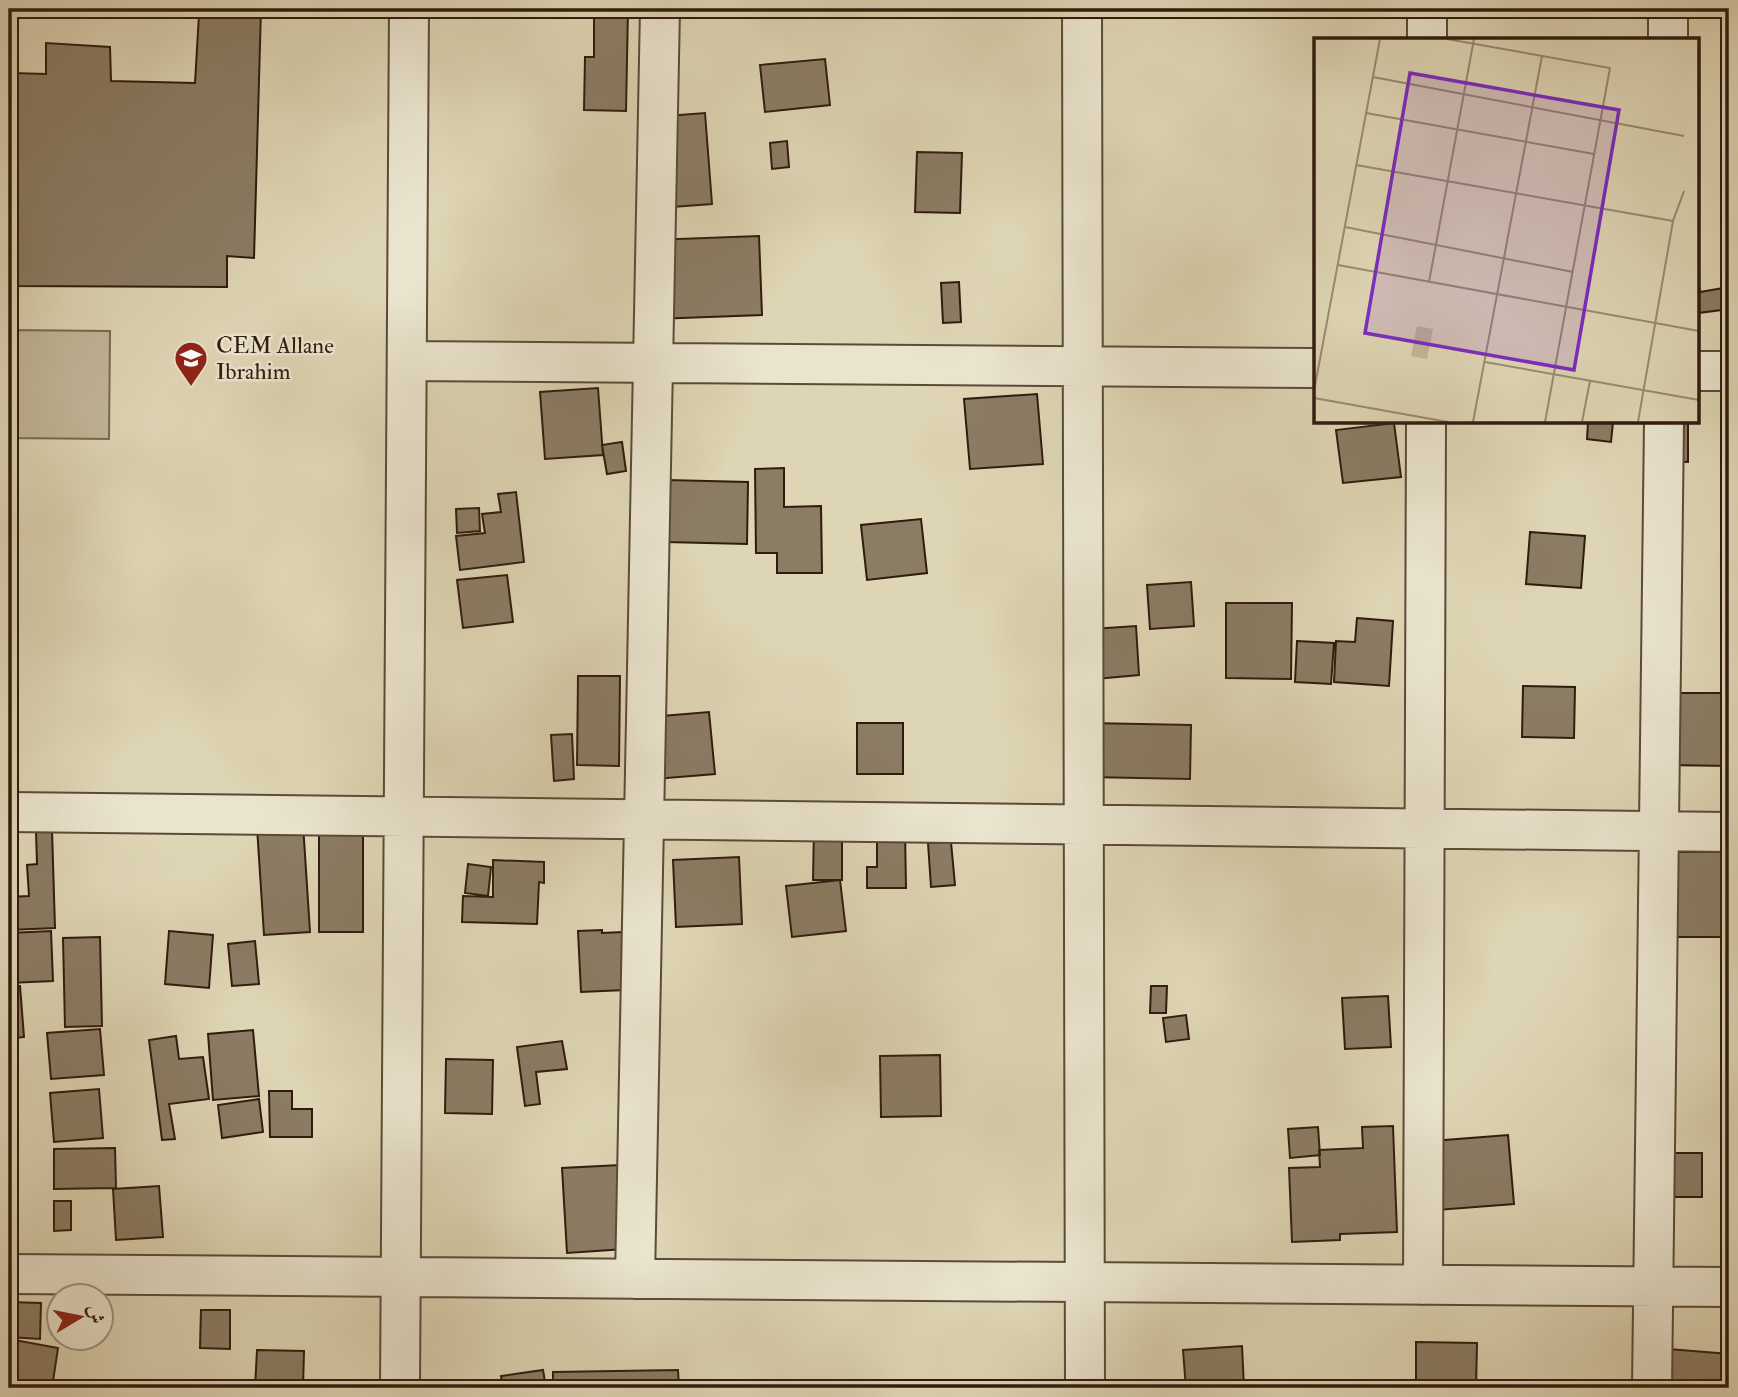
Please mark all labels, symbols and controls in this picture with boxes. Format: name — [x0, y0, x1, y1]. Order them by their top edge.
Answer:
inset map — [1314, 38, 1700, 424]
place label: CEM Allane Ibrahim — [216, 331, 334, 386]
school or university icon: CEM Allane Ibrahim — [172, 339, 210, 388]
north arrow — [46, 1282, 116, 1352]
text: ش — [82, 1303, 109, 1326]

